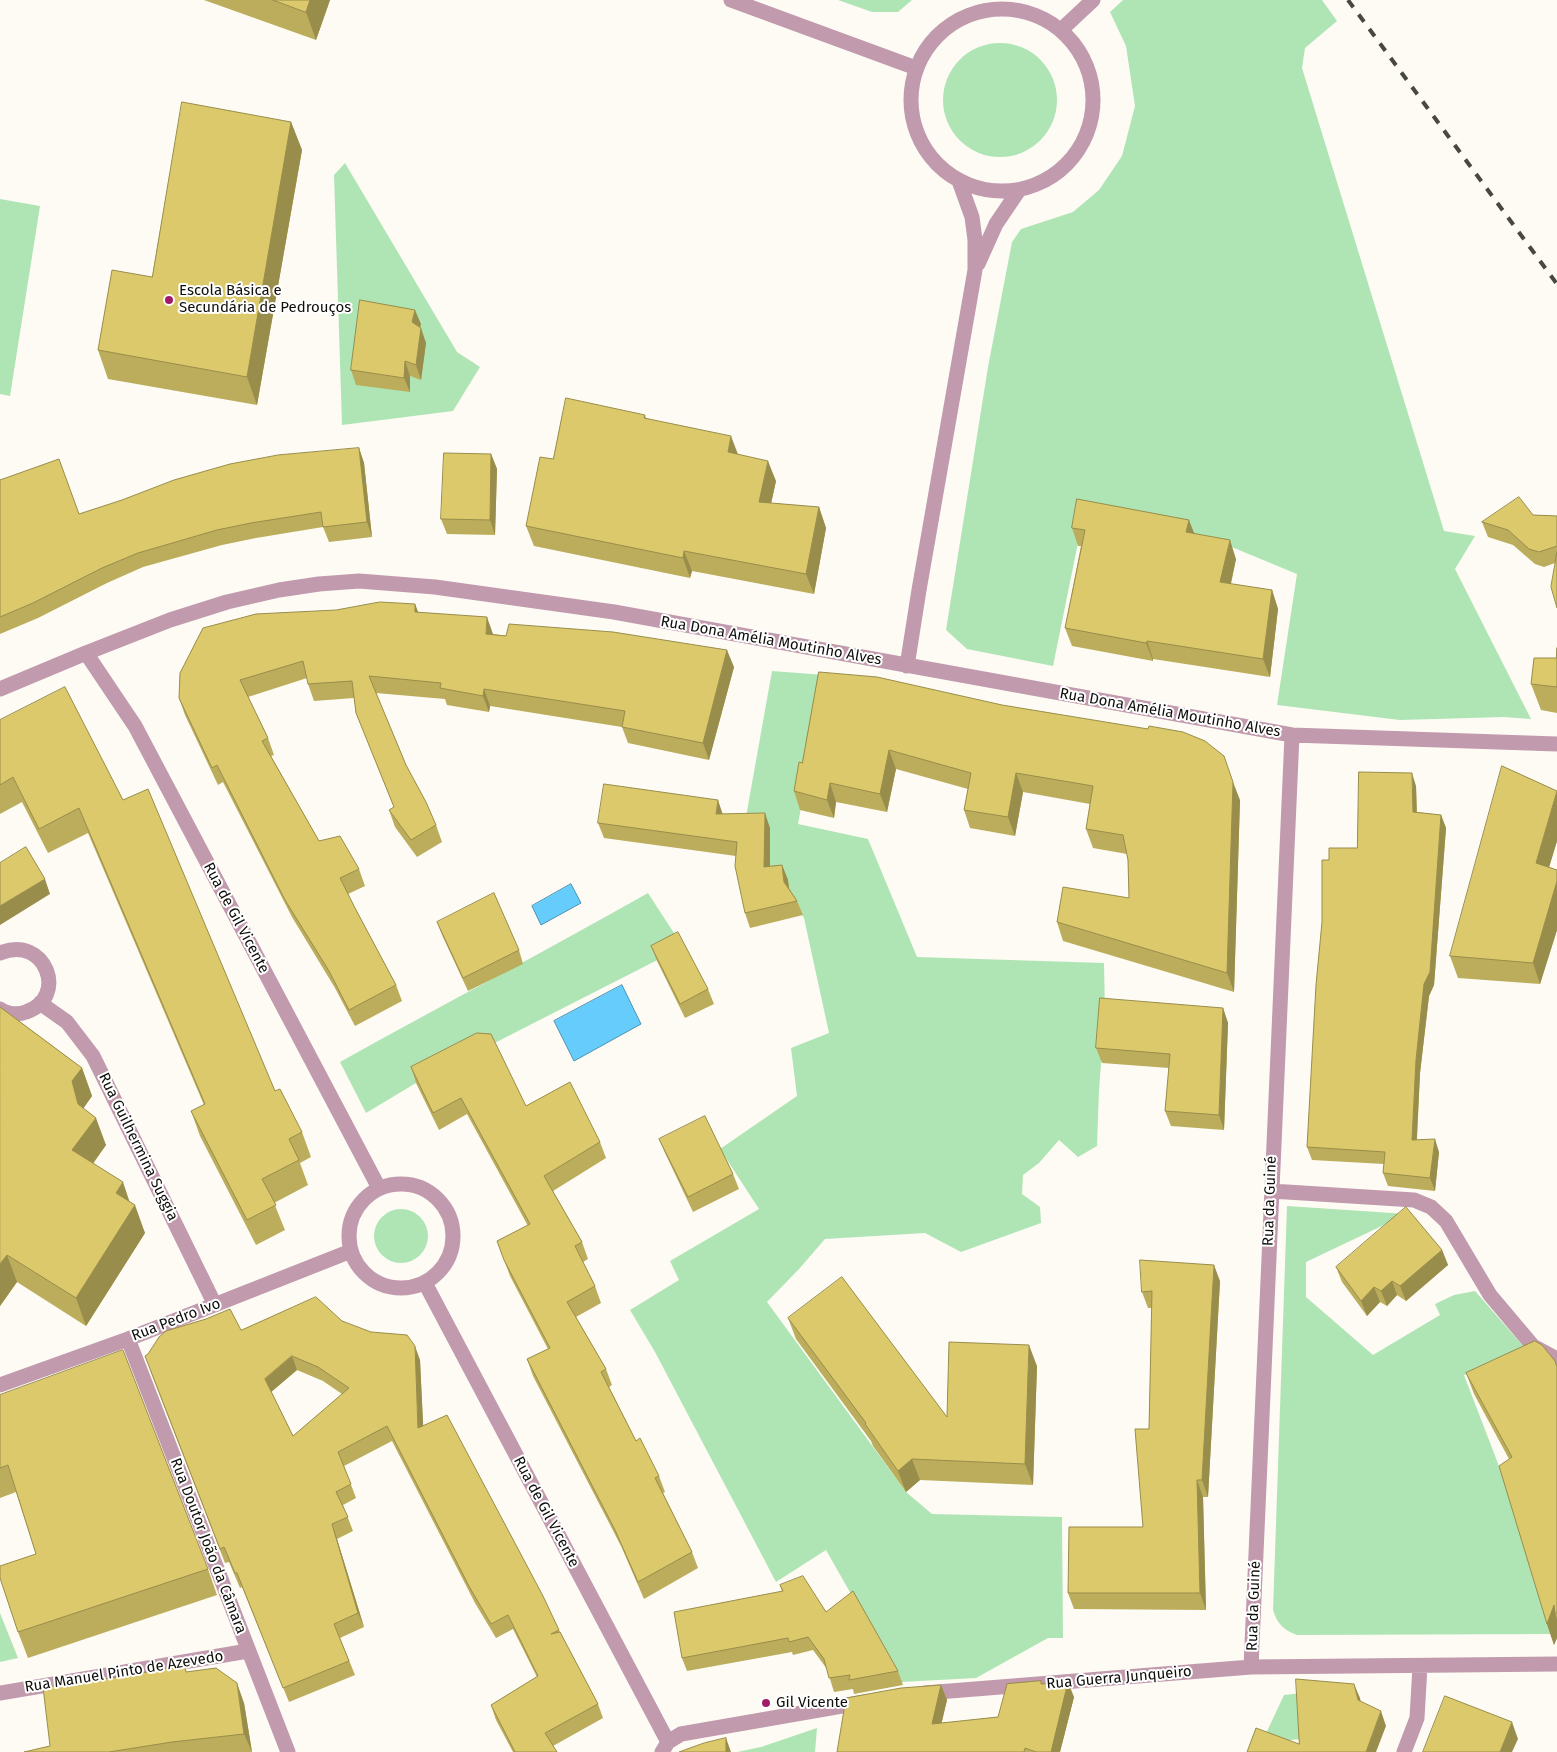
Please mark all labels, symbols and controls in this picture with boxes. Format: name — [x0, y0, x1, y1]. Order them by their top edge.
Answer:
place label: Escola Básica e Secundária de Pedrouços — [179, 282, 351, 317]
marker: Escola Básica e Secundária de Pedrouços — [163, 294, 175, 306]
street label: Rua Dona Amélia Moutinho Alves — [659, 613, 883, 669]
street label: Rua Dona Amélia Moutinho Alves — [1058, 685, 1282, 741]
street label: Rua de Gil Vicente — [199, 860, 273, 976]
street label: Rua Guilhermina Suggia — [94, 1070, 182, 1224]
street label: Rua da Guiné — [1259, 1155, 1281, 1247]
street label: Rua Pedro Ivo — [129, 1295, 223, 1345]
street label: Rua de Gil Vicente — [509, 1454, 583, 1570]
street label: Rua Doutor João da Câmara — [166, 1456, 250, 1636]
street label: Rua da Guiné — [1243, 1560, 1265, 1652]
street label: Rua Manuel Pinto de Azevedo — [23, 1647, 225, 1697]
street label: Rua Guerra Junqueiro — [1046, 1663, 1192, 1693]
place label: Gil Vicente — [776, 1694, 848, 1712]
marker: Gil Vicente — [760, 1697, 772, 1709]

